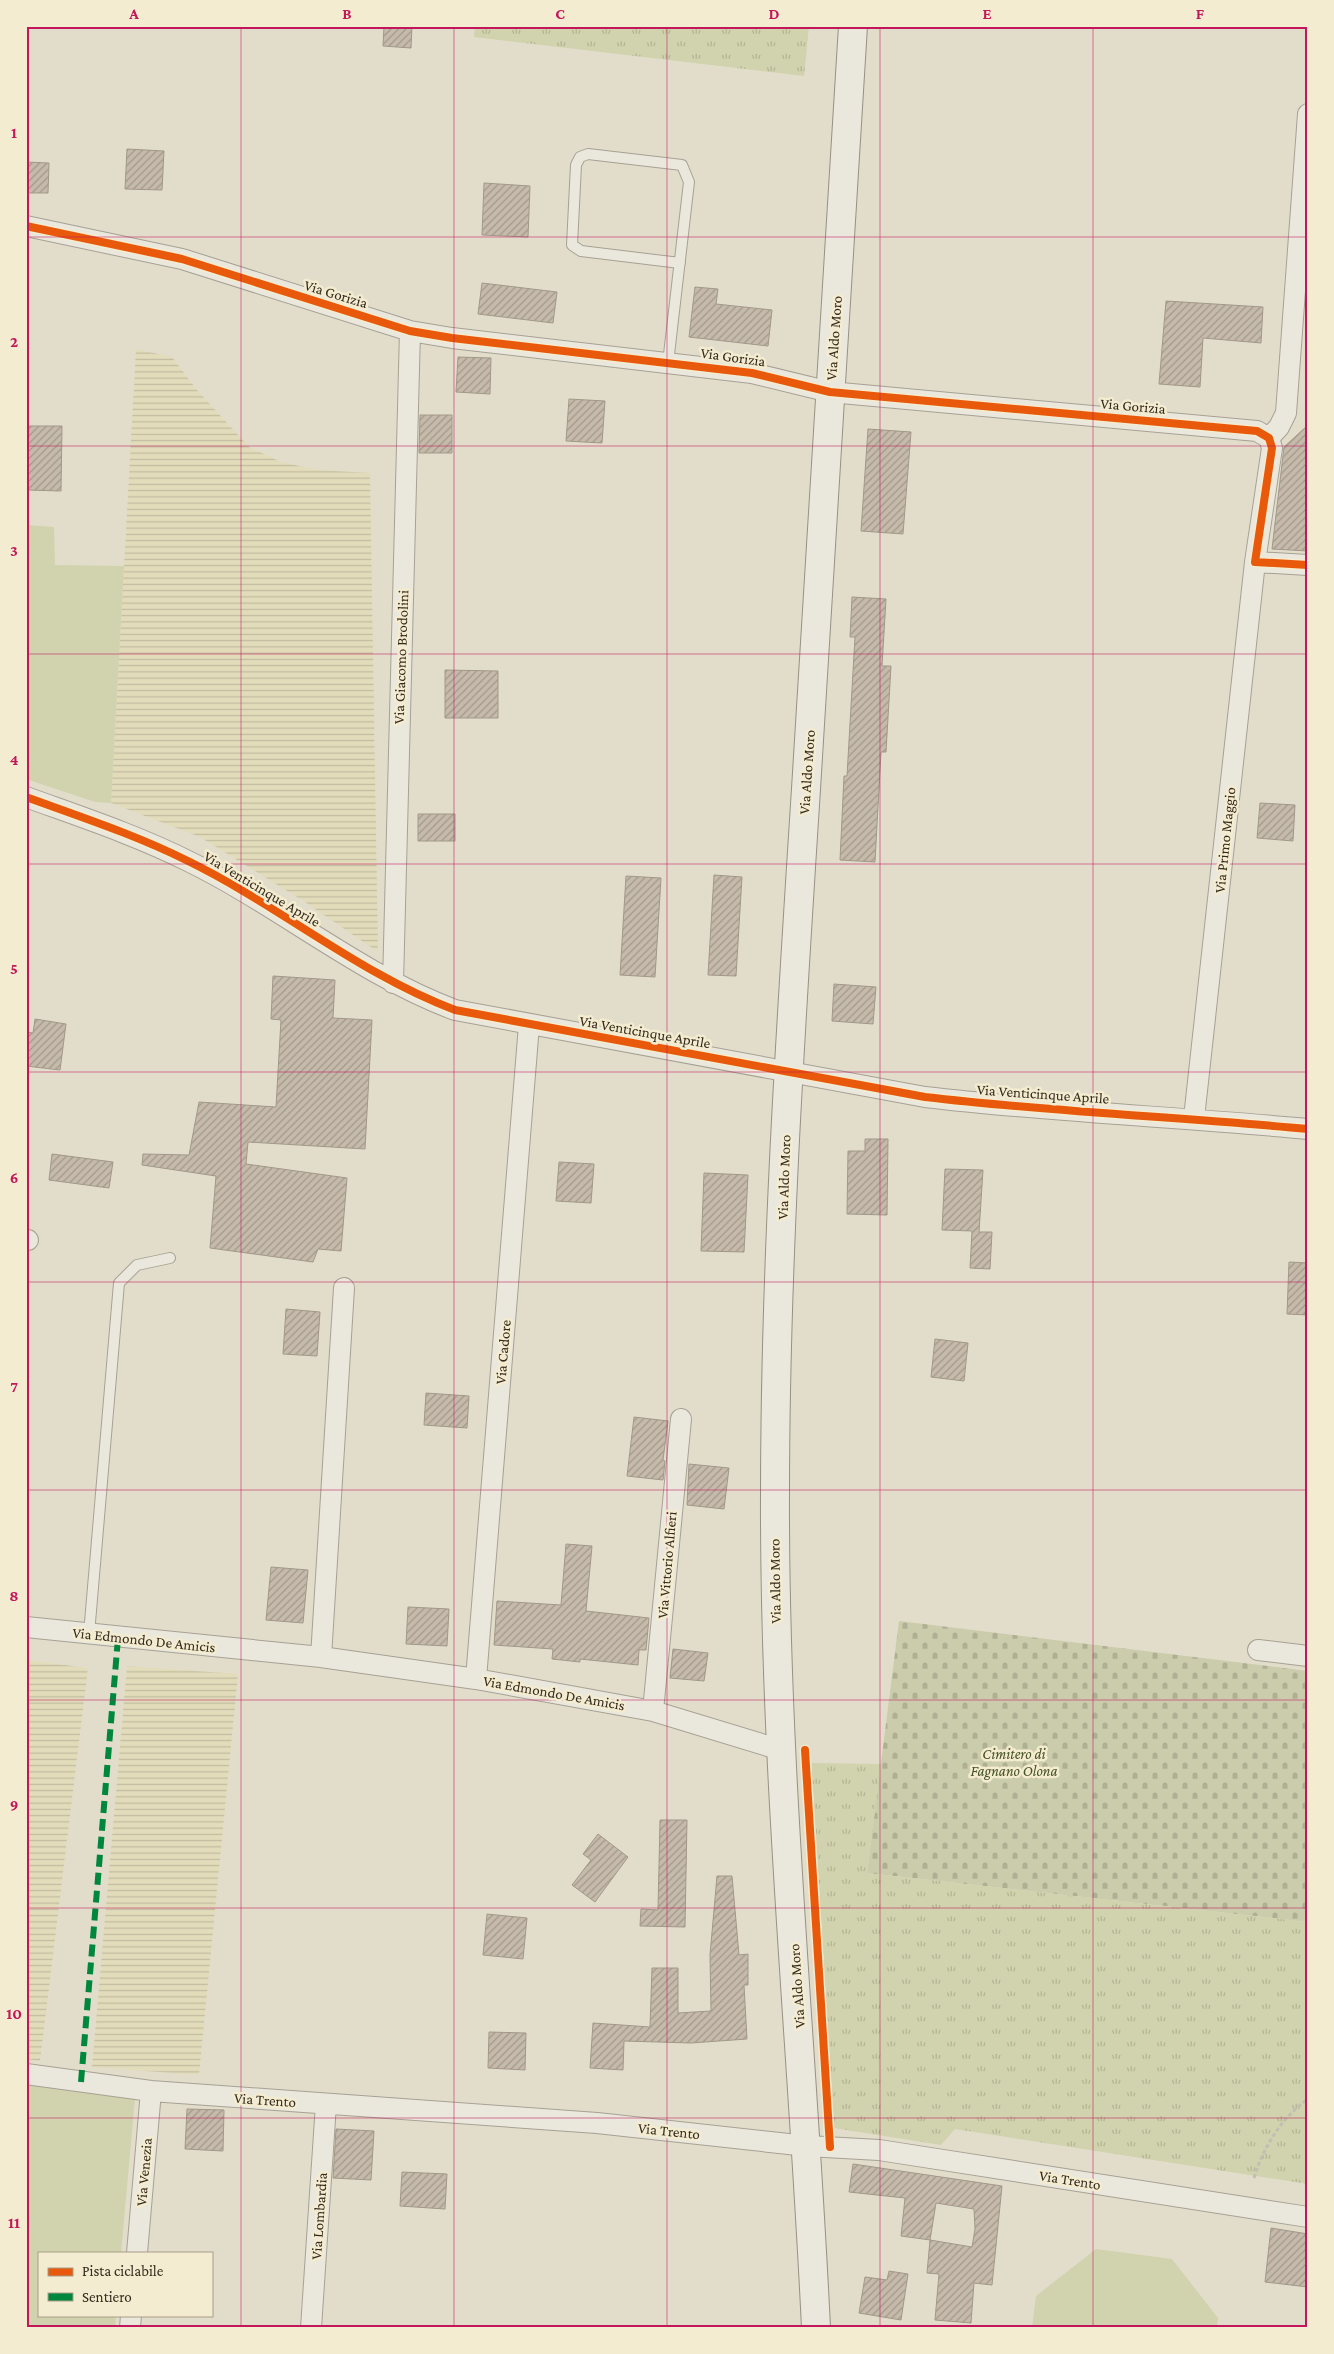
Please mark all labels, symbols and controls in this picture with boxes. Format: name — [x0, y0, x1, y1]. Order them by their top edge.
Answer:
text: A — [128, 5, 139, 22]
text: B — [342, 5, 352, 22]
text: C — [555, 5, 565, 22]
text: D — [768, 5, 780, 22]
text: E — [982, 5, 992, 22]
text: F — [1196, 5, 1205, 22]
text: 1 — [11, 124, 17, 141]
street label: Via Gorizia — [302, 277, 370, 311]
street label: Via Aldo Moro — [823, 295, 845, 381]
text: 2 — [10, 333, 18, 350]
street label: Via Gorizia — [699, 345, 767, 369]
street label: Via Gorizia — [1100, 395, 1166, 417]
text: 3 — [10, 542, 18, 559]
street label: Via Giacomo Brodolini — [391, 590, 411, 724]
street label: Via Aldo Moro — [796, 729, 818, 815]
text: 4 — [10, 751, 19, 768]
street label: Via Primo Maggio — [1211, 786, 1240, 894]
street label: Via Venticinque Aprile — [200, 848, 323, 931]
text: 5 — [10, 960, 18, 977]
street label: Via Venticinque Aprile — [578, 1013, 712, 1052]
street label: Via Venticinque Aprile — [976, 1081, 1110, 1108]
street label: Via Aldo Moro — [775, 1134, 793, 1220]
text: 6 — [10, 1169, 18, 1186]
street label: Via Cadore — [492, 1319, 514, 1385]
text: 7 — [10, 1378, 18, 1395]
street label: Via Vittorio Alfieri — [654, 1511, 680, 1619]
street label: Via Aldo Moro — [766, 1538, 784, 1624]
text: 8 — [9, 1587, 19, 1604]
street label: Via Edmondo De Amicis — [72, 1625, 216, 1655]
street label: Via Edmondo De Amicis — [482, 1673, 626, 1713]
park label: Cimitero di Fagnano Olona — [971, 1746, 1057, 1780]
text: 9 — [10, 1796, 18, 1813]
street label: Via Aldo Moro — [786, 1943, 808, 2029]
text: 10 — [6, 2005, 22, 2022]
street label: Via Trento — [233, 2090, 297, 2110]
street label: Via Trento — [637, 2120, 701, 2142]
street label: Via Venezia — [133, 2137, 155, 2207]
street label: Via Trento — [1038, 2167, 1102, 2193]
street label: Via Lombardia — [308, 2172, 330, 2260]
text: 11 — [8, 2214, 20, 2231]
legend — [38, 2252, 212, 2316]
text: Pista ciclabile — [82, 2263, 164, 2279]
text: Sentiero — [82, 2289, 132, 2305]

